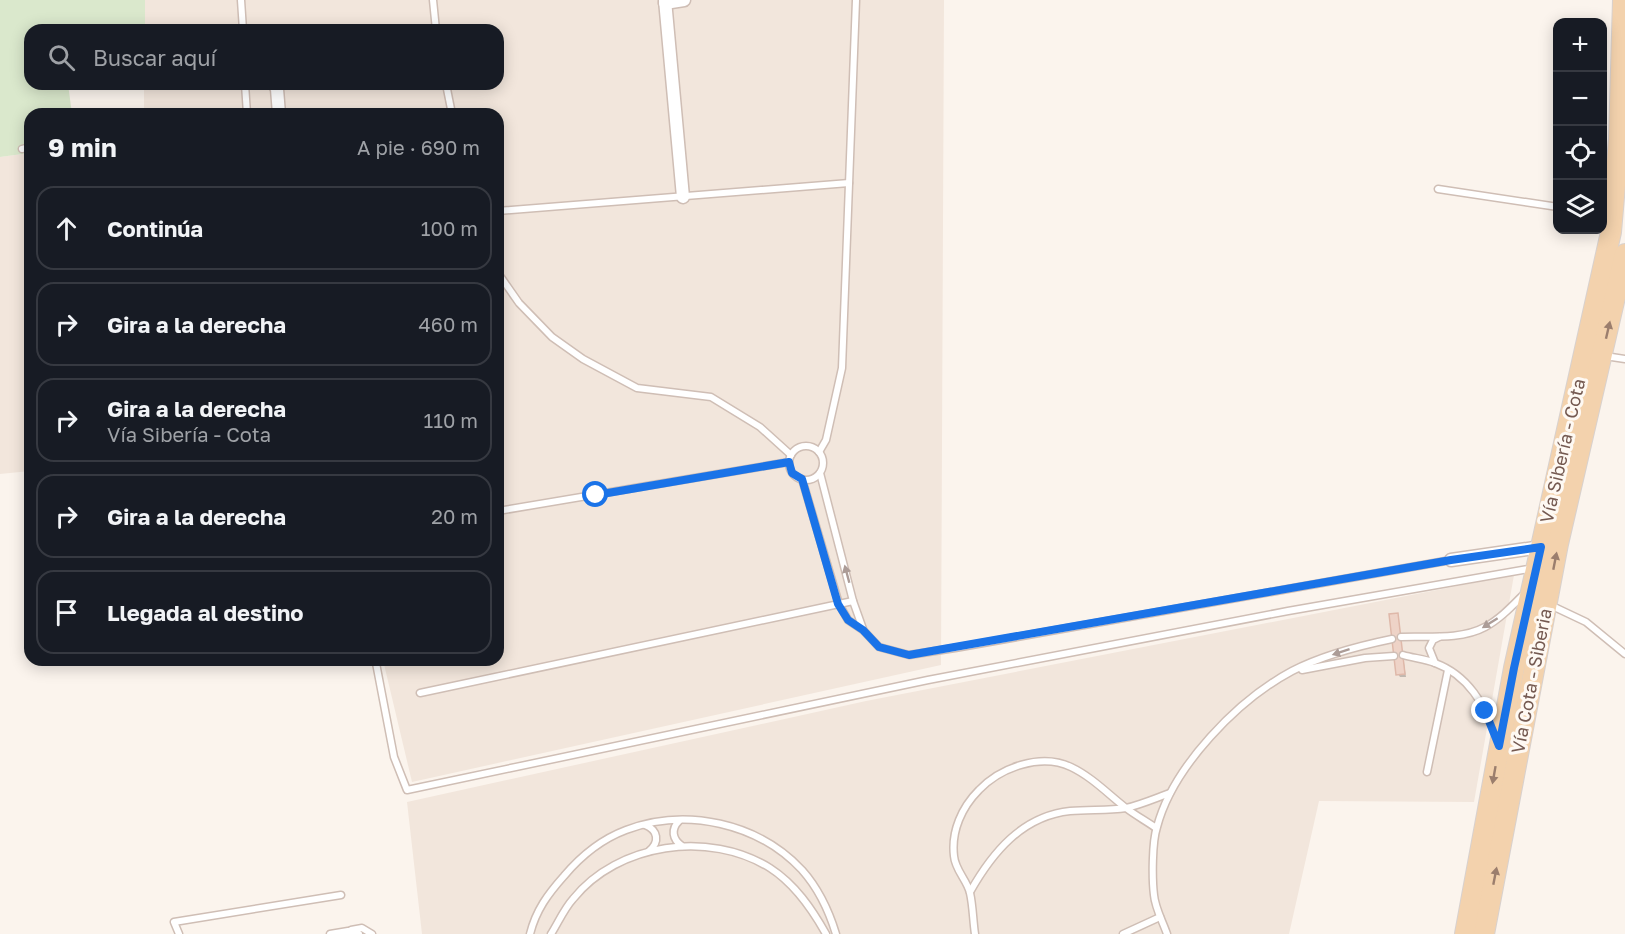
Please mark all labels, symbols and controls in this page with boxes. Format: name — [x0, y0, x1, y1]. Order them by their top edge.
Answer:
map controls — [1553, 18, 1607, 234]
button: + — [1553, 18, 1607, 72]
search box — [24, 24, 504, 90]
icon: search — [45, 41, 78, 74]
text: Buscar aquí — [93, 44, 216, 71]
button: − — [1553, 72, 1607, 126]
button: locate — [1553, 126, 1607, 180]
text: 9 min — [48, 132, 117, 163]
text: A pie · 690 m — [357, 135, 480, 159]
button: layers — [1553, 180, 1607, 234]
icon: ahead — [50, 212, 83, 245]
text: Continúa — [107, 215, 203, 242]
text: 100 m — [421, 216, 478, 240]
icon: right — [50, 308, 83, 341]
text: Gira a la derecha — [107, 311, 286, 338]
text: 460 m — [419, 312, 478, 336]
one-way arrow — [1604, 321, 1614, 340]
street label: Vía Sibería - Cota — [1535, 376, 1589, 525]
text: Gira a la derecha — [107, 395, 286, 422]
icon: right — [50, 404, 83, 437]
text: 110 m — [424, 408, 478, 432]
text: Vía Sibería - Cota — [107, 422, 271, 446]
route start — [582, 481, 608, 507]
icon: right — [50, 500, 83, 533]
text: Gira a la derecha — [107, 503, 286, 530]
text: 20 m — [431, 504, 478, 528]
one-way arrow — [1551, 551, 1560, 570]
one-way arrow — [841, 565, 851, 583]
icon: arrive — [50, 596, 83, 629]
text: Llegada al destino — [107, 599, 304, 626]
street label: Vía Cota - Siberia — [1506, 606, 1556, 755]
one-way arrow — [1481, 618, 1498, 629]
one-way arrow — [1332, 648, 1350, 657]
route end — [1471, 697, 1497, 723]
one-way arrow — [1489, 766, 1498, 785]
one-way arrow — [1491, 867, 1500, 886]

